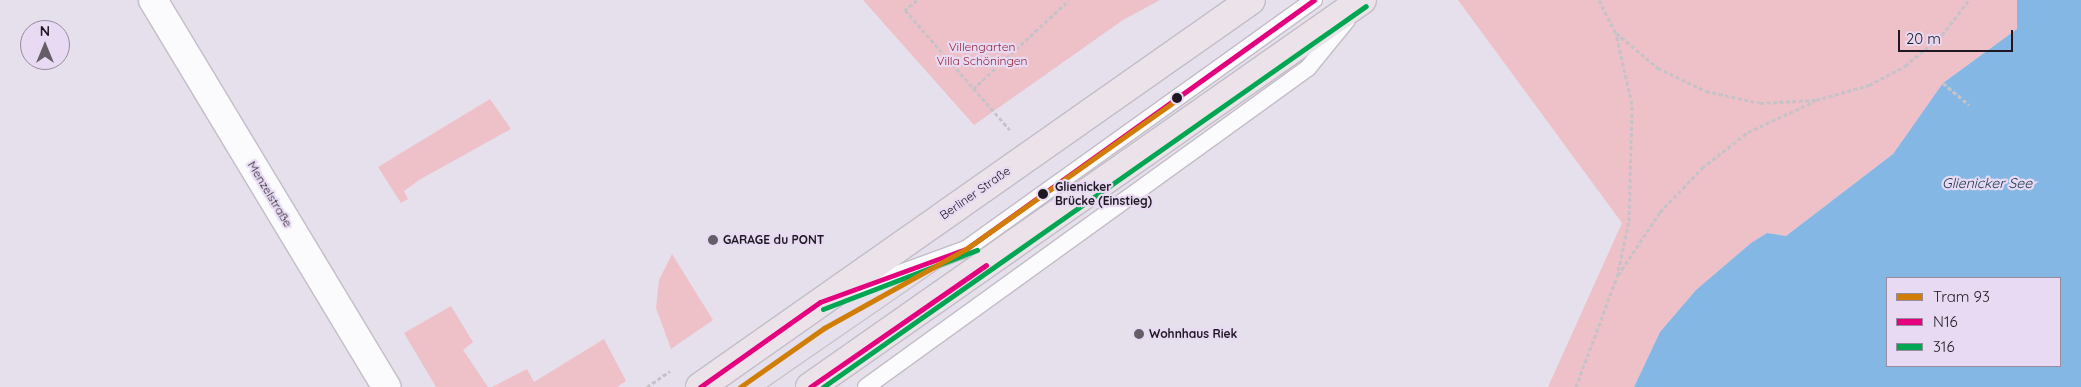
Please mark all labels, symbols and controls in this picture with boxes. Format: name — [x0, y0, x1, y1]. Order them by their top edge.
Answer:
north arrow — [20, 20, 70, 70]
scale bar — [1901, 20, 2016, 52]
text: N — [40, 22, 50, 40]
text: 20 m — [1906, 29, 1941, 48]
park label: Villengarten Villa Schöningen — [936, 40, 1028, 68]
unlabelled marker — [1172, 93, 1182, 103]
street label: Menzelstraße — [245, 158, 295, 230]
street label: Berliner Straße — [937, 163, 1013, 223]
water label: Glienicker See — [1942, 175, 2032, 191]
place label: Glienicker Brücke (Einstieg) — [1055, 180, 1152, 208]
marker: Glienicker Brücke (Einstieg) — [1035, 186, 1051, 202]
place label: GARAGE du PONT — [723, 233, 824, 247]
marker: GARAGE du PONT — [707, 234, 719, 246]
legend — [1886, 277, 2061, 367]
text: Tram 93 — [1933, 287, 1990, 306]
text: N16 — [1933, 312, 1958, 331]
place label: Wohnhaus Riek — [1149, 327, 1237, 341]
marker: Wohnhaus Riek — [1133, 328, 1145, 340]
text: 316 — [1933, 337, 1954, 356]

